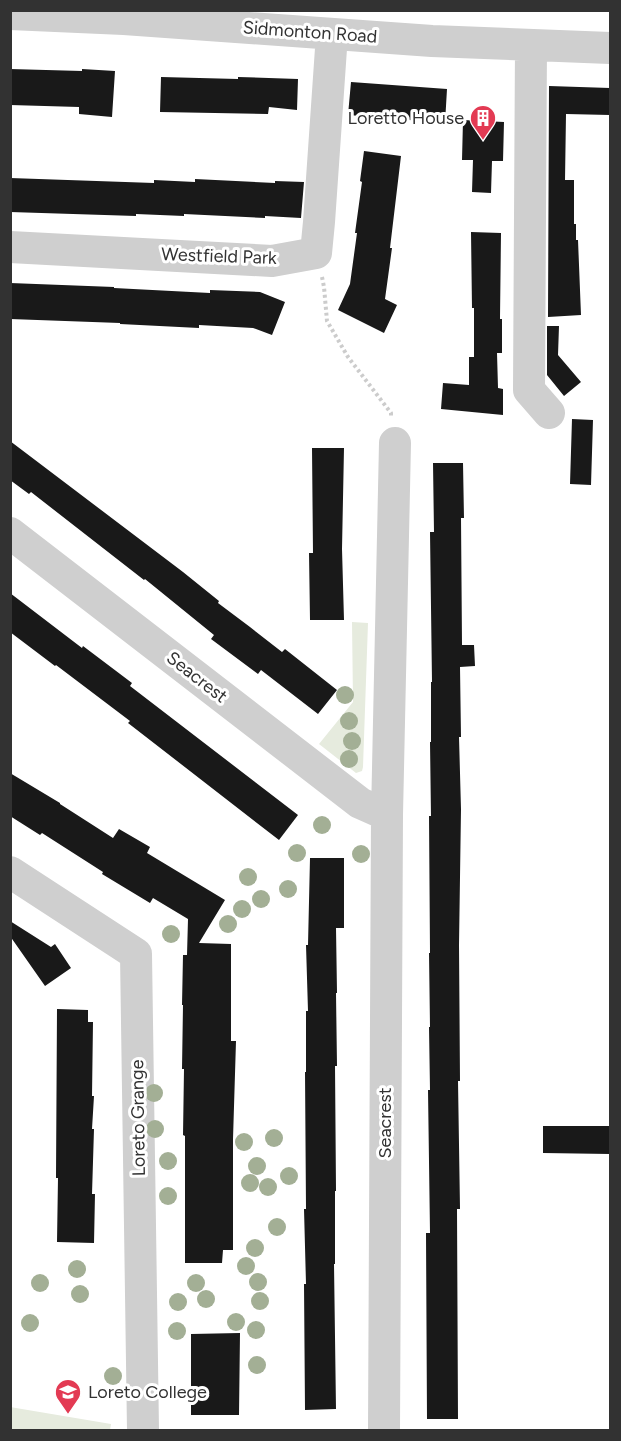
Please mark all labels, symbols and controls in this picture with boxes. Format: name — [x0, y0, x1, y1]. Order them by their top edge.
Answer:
street label: Sidmonton Road — [242, 16, 378, 48]
building icon: Loretto House — [468, 103, 498, 141]
place label: Loretto House — [348, 107, 464, 129]
street label: Westfield Park — [161, 243, 277, 269]
street label: Seacrest — [162, 647, 232, 708]
street label: Loreto Grange — [126, 1059, 150, 1177]
street label: Seacrest — [374, 1087, 396, 1158]
school or university icon: Loreto College — [53, 1377, 83, 1415]
place label: Loreto College — [88, 1381, 207, 1403]

